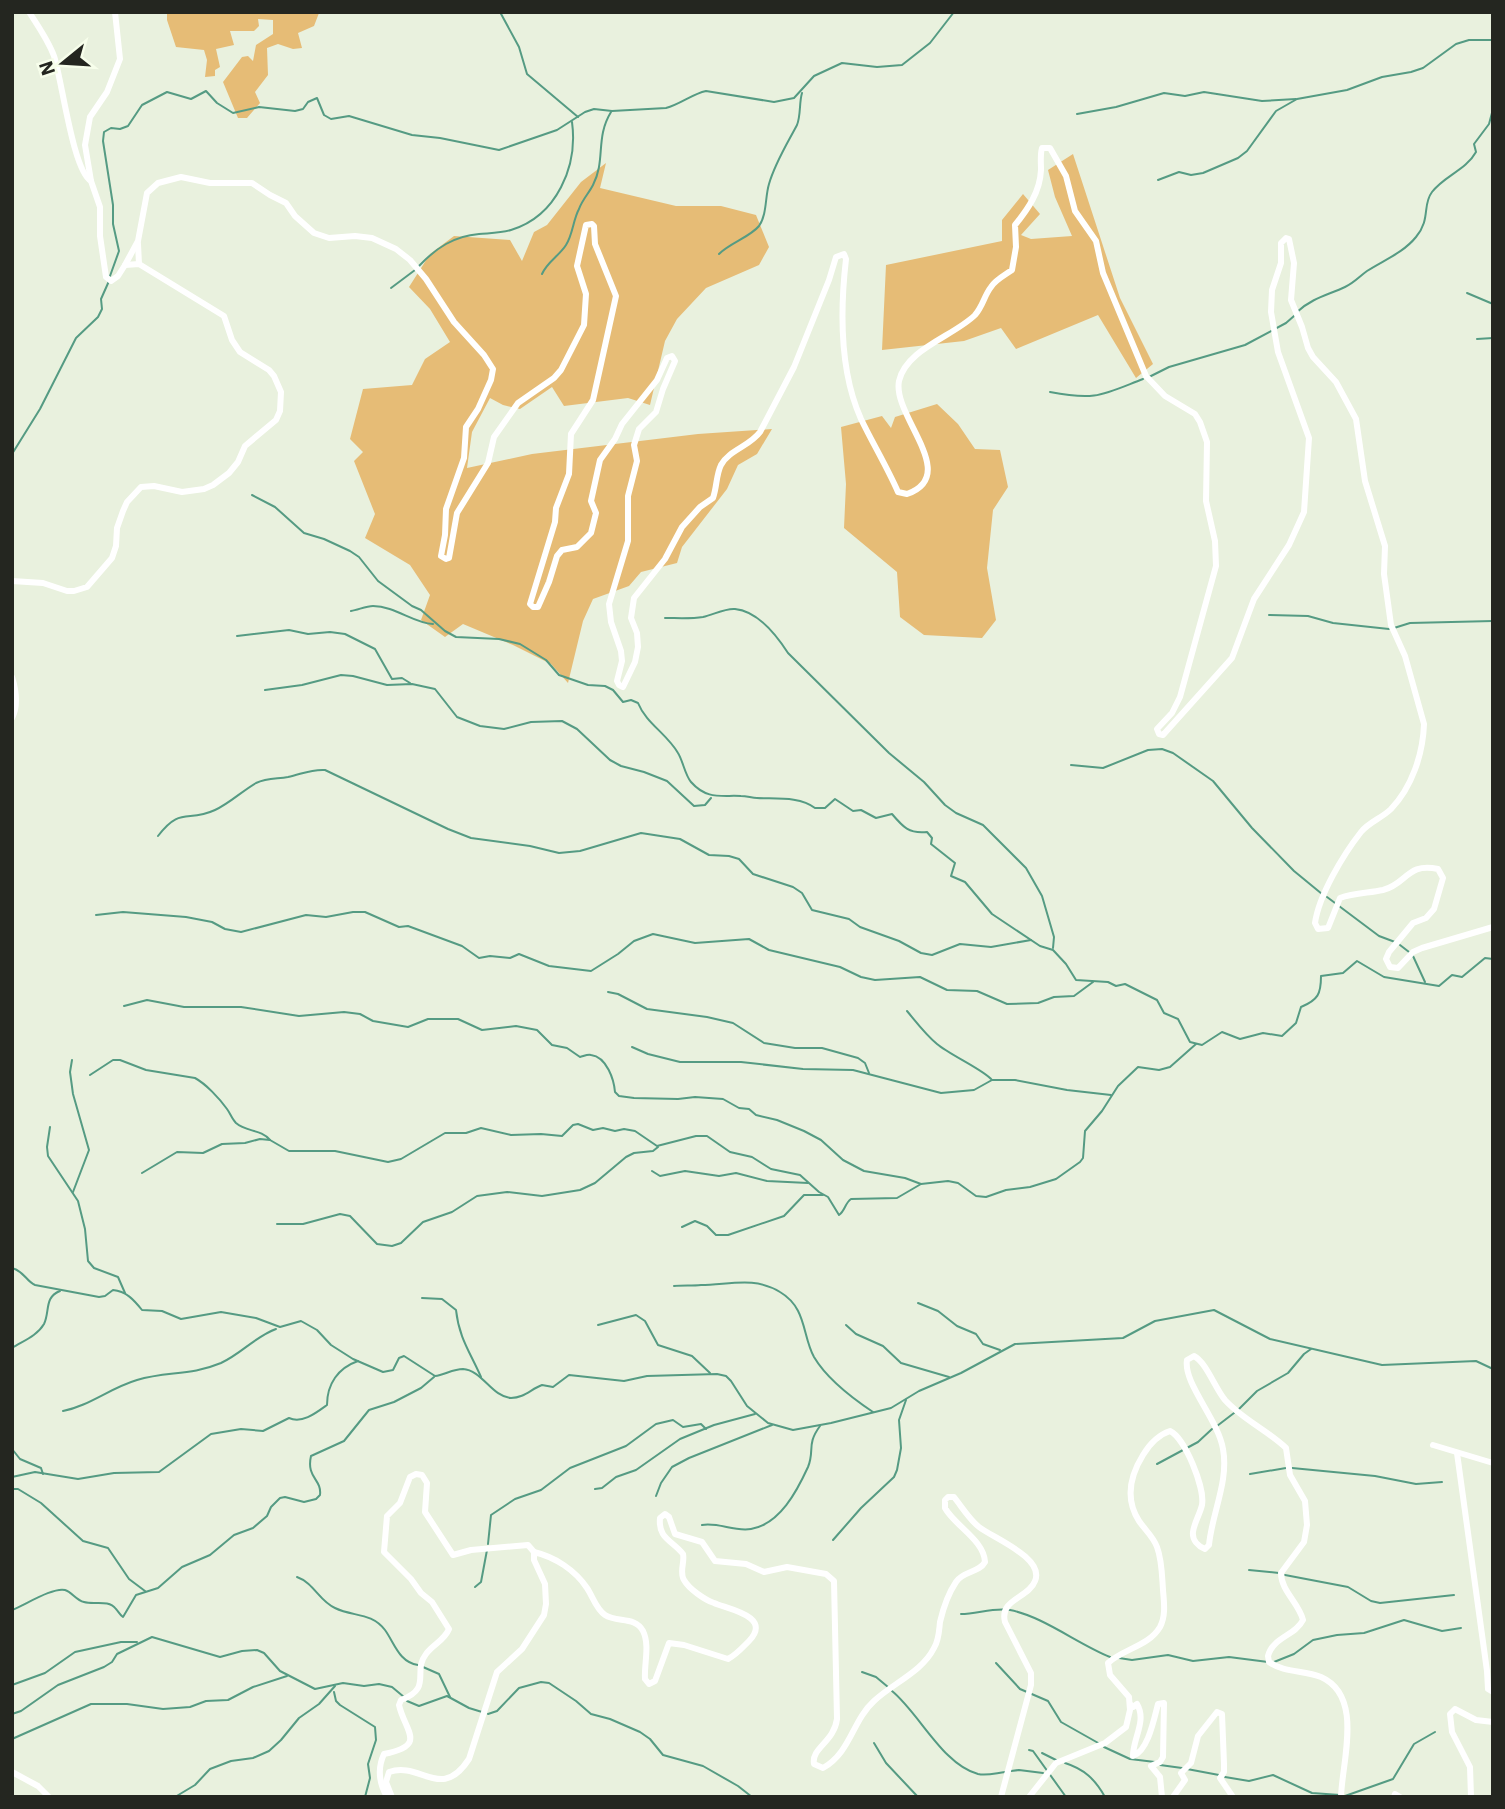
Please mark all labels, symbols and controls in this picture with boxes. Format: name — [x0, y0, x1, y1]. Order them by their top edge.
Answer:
north arrow — [28, 28, 98, 98]
text: N — [33, 58, 60, 79]

